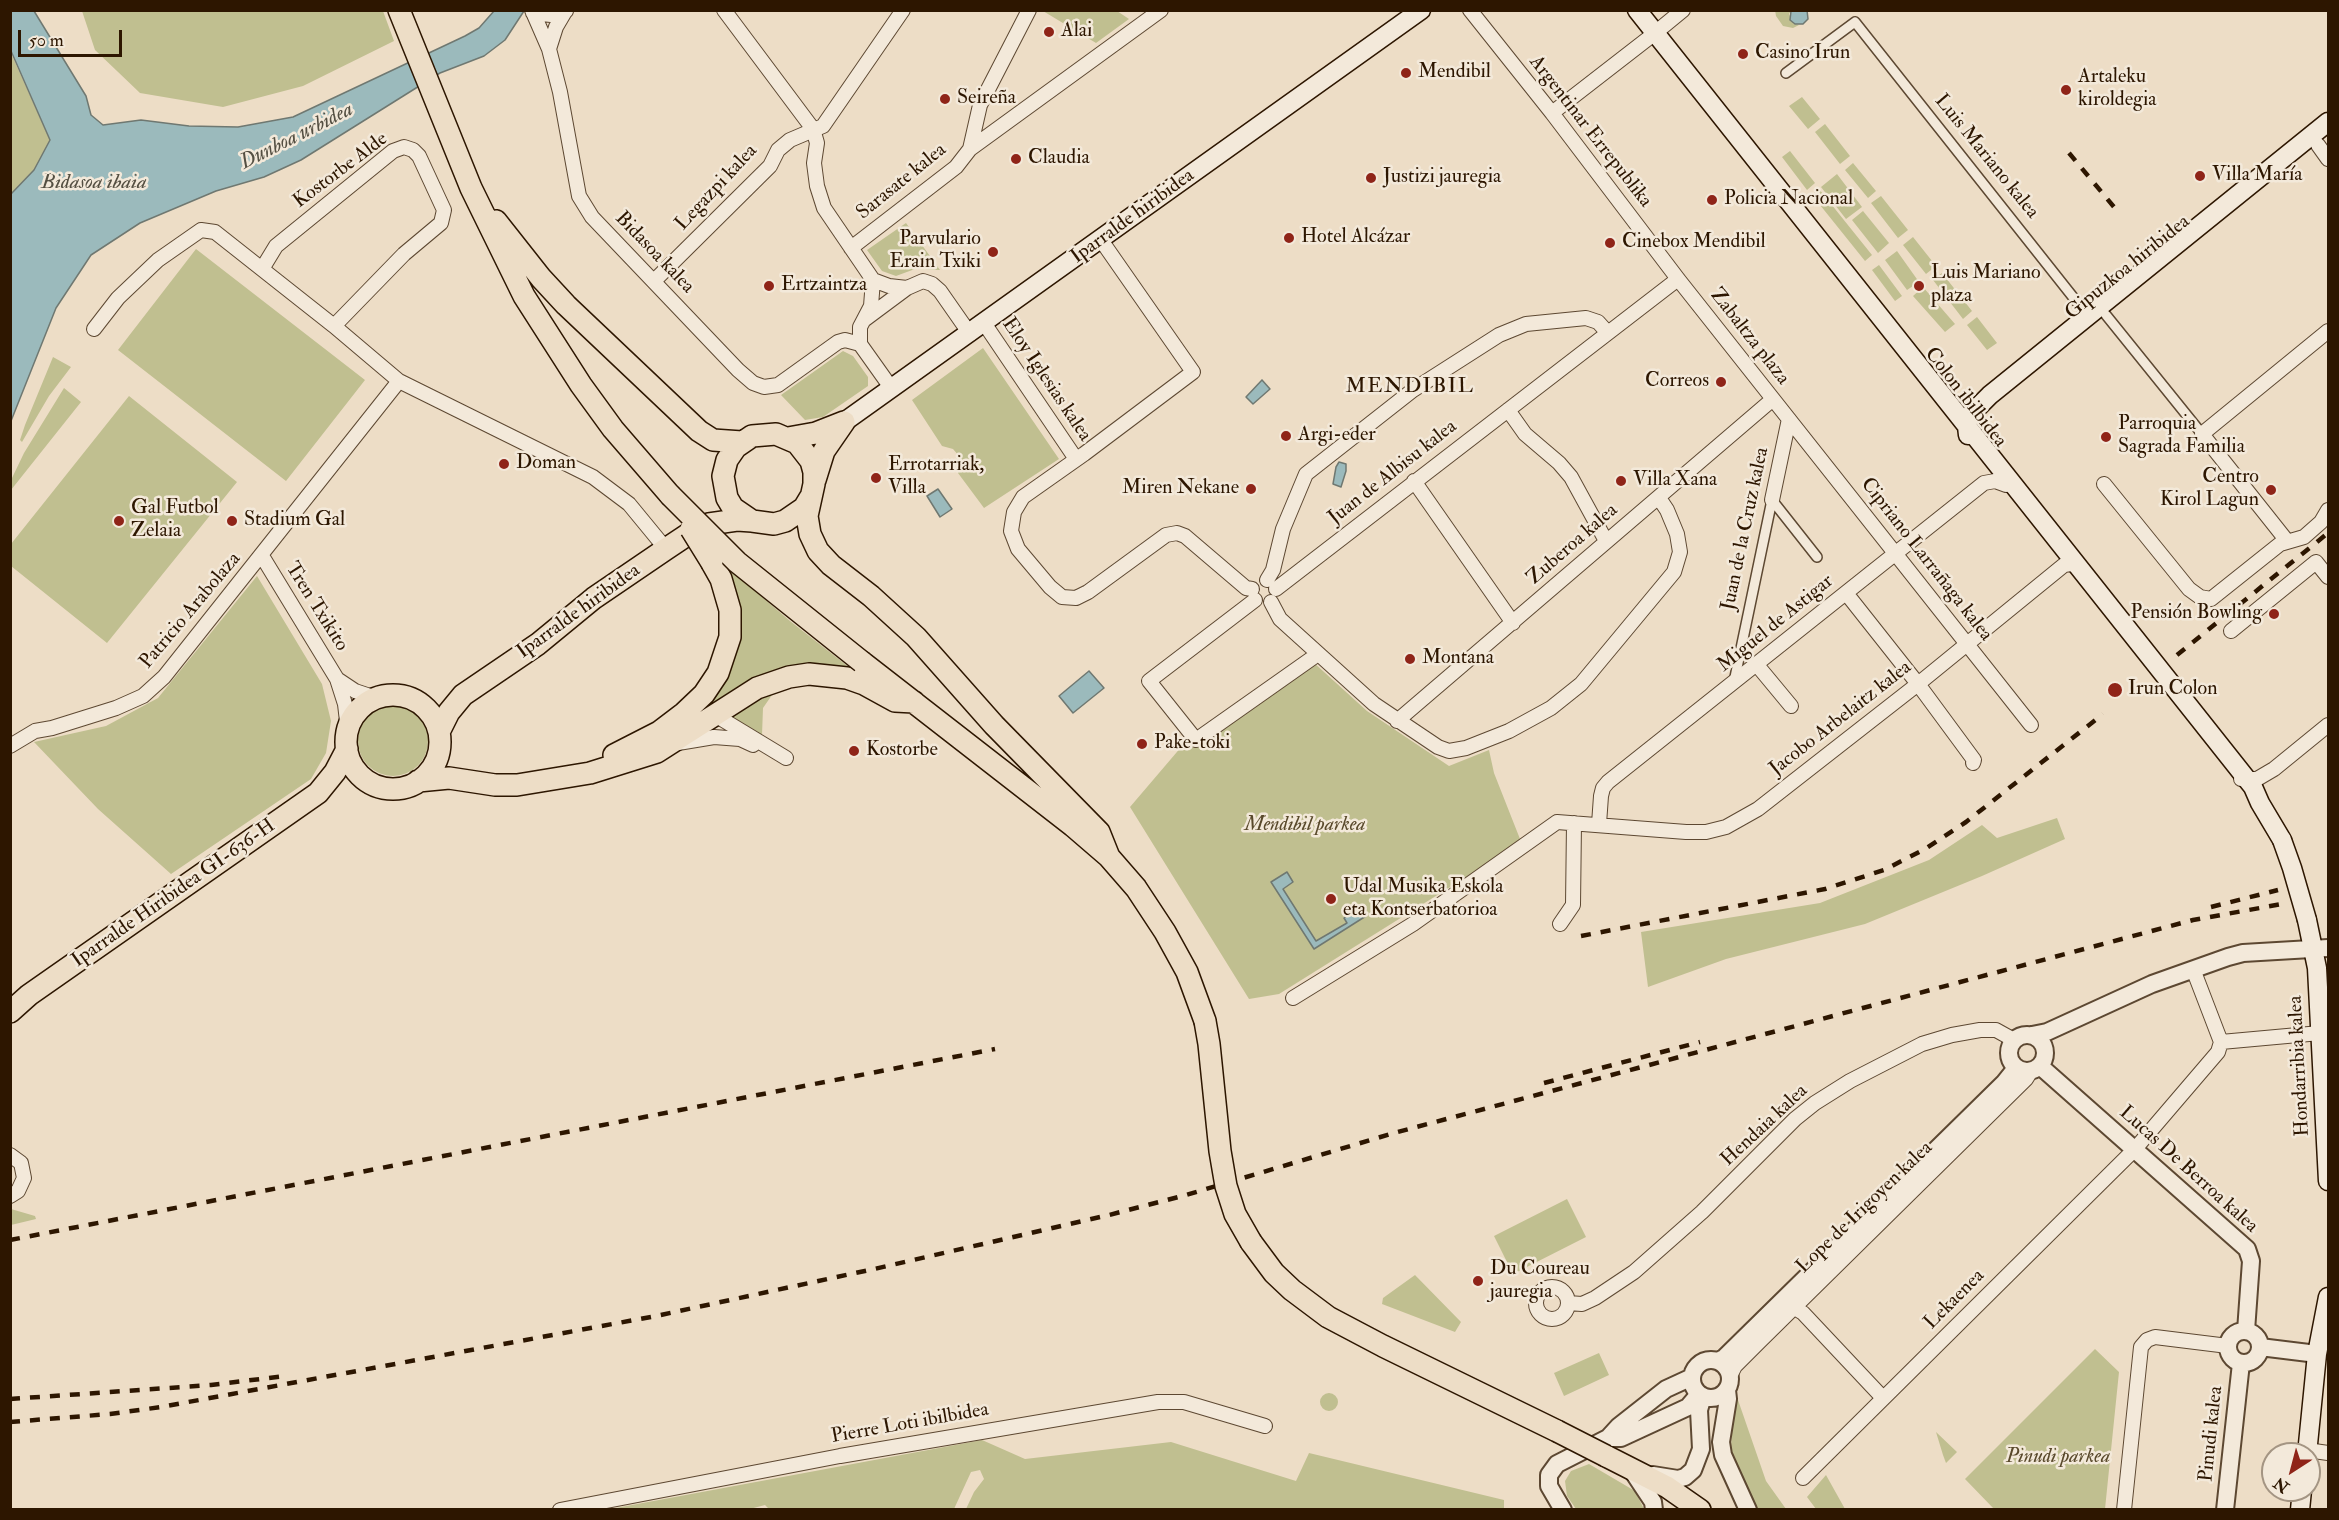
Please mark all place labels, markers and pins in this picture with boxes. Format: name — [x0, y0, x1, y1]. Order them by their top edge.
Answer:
place label: Alai — [1061, 20, 1092, 44]
marker: Alai — [1042, 25, 1056, 39]
place label: Casino Irun — [1755, 42, 1850, 66]
marker: Casino Irun — [1736, 47, 1750, 61]
place label: Mendibil — [1418, 61, 1491, 85]
marker: Mendibil — [1399, 66, 1413, 80]
place label: Artaleku kiroldegia — [2078, 66, 2156, 113]
marker: Artaleku kiroldegia — [2059, 83, 2073, 97]
place label: Seireña — [957, 87, 1016, 111]
marker: Seireña — [938, 92, 952, 106]
place label: Claudia — [1028, 147, 1090, 171]
marker: Claudia — [1009, 152, 1023, 166]
place label: Villa María — [2212, 164, 2303, 188]
place label: Justizi jauregia — [1383, 166, 1501, 190]
marker: Villa María — [2193, 169, 2207, 183]
marker: Justizi jauregia — [1364, 171, 1378, 185]
place label: Policia Nacional — [1724, 188, 1853, 212]
marker: Policia Nacional — [1705, 193, 1719, 207]
place label: Hotel Alcázar — [1301, 226, 1410, 250]
place label: Parvulario Erain Txiki — [889, 228, 981, 275]
marker: Hotel Alcázar — [1282, 231, 1296, 245]
place label: Cinebox Mendibil — [1622, 231, 1766, 255]
marker: Cinebox Mendibil — [1603, 236, 1617, 250]
marker: Parvulario Erain Txiki — [986, 245, 1000, 259]
place label: Luis Mariano plaza — [1931, 262, 2041, 309]
place label: Ertzaintza — [781, 274, 867, 298]
marker: Ertzaintza — [762, 279, 776, 293]
marker: Luis Mariano plaza — [1912, 279, 1926, 293]
place label: Correos — [1645, 370, 1709, 394]
marker: Correos — [1714, 375, 1728, 389]
place label: Parroquia Sagrada Familia — [2118, 413, 2245, 460]
place label: Argi-eder — [1298, 424, 1376, 448]
marker: Argi-eder — [1279, 429, 1293, 443]
marker: Parroquia Sagrada Familia — [2099, 430, 2113, 444]
place label: Doman — [516, 452, 576, 476]
place label: Errotarriak, Villa — [888, 454, 984, 501]
marker: Doman — [497, 457, 511, 471]
place label: Centro Kirol Lagun — [2160, 466, 2259, 513]
place label: Villa Xana — [1633, 469, 1717, 493]
marker: Errotarriak, Villa — [869, 471, 883, 485]
marker: Villa Xana — [1614, 474, 1628, 488]
place label: Miren Nekane — [1122, 477, 1239, 501]
marker: Miren Nekane — [1244, 482, 1258, 496]
marker: Centro Kirol Lagun — [2264, 483, 2278, 497]
place label: Gal Futbol Zelaia — [131, 497, 219, 544]
place label: Stadium Gal — [244, 509, 345, 533]
marker: Gal Futbol Zelaia — [112, 514, 126, 528]
marker: Stadium Gal — [225, 514, 239, 528]
place label: Pensión Bowling — [2130, 602, 2262, 626]
marker: Pensión Bowling — [2267, 607, 2281, 621]
place label: Montana — [1422, 647, 1494, 671]
marker: Montana — [1403, 652, 1417, 666]
place label: Irun Colon — [2128, 678, 2218, 702]
marker: Irun Colon — [2106, 681, 2124, 699]
place label: Pake-toki — [1154, 732, 1230, 756]
marker: Pake-toki — [1135, 737, 1149, 751]
place label: Kostorbe — [866, 739, 938, 763]
marker: Kostorbe — [847, 744, 861, 758]
place label: Udal Musika Eskola eta Kontserbatorioa — [1343, 876, 1503, 923]
marker: Udal Musika Eskola eta Kontserbatorioa — [1324, 892, 1338, 906]
place label: Du Coureau jauregia — [1490, 1258, 1590, 1305]
marker: Du Coureau jauregia — [1471, 1274, 1485, 1288]

